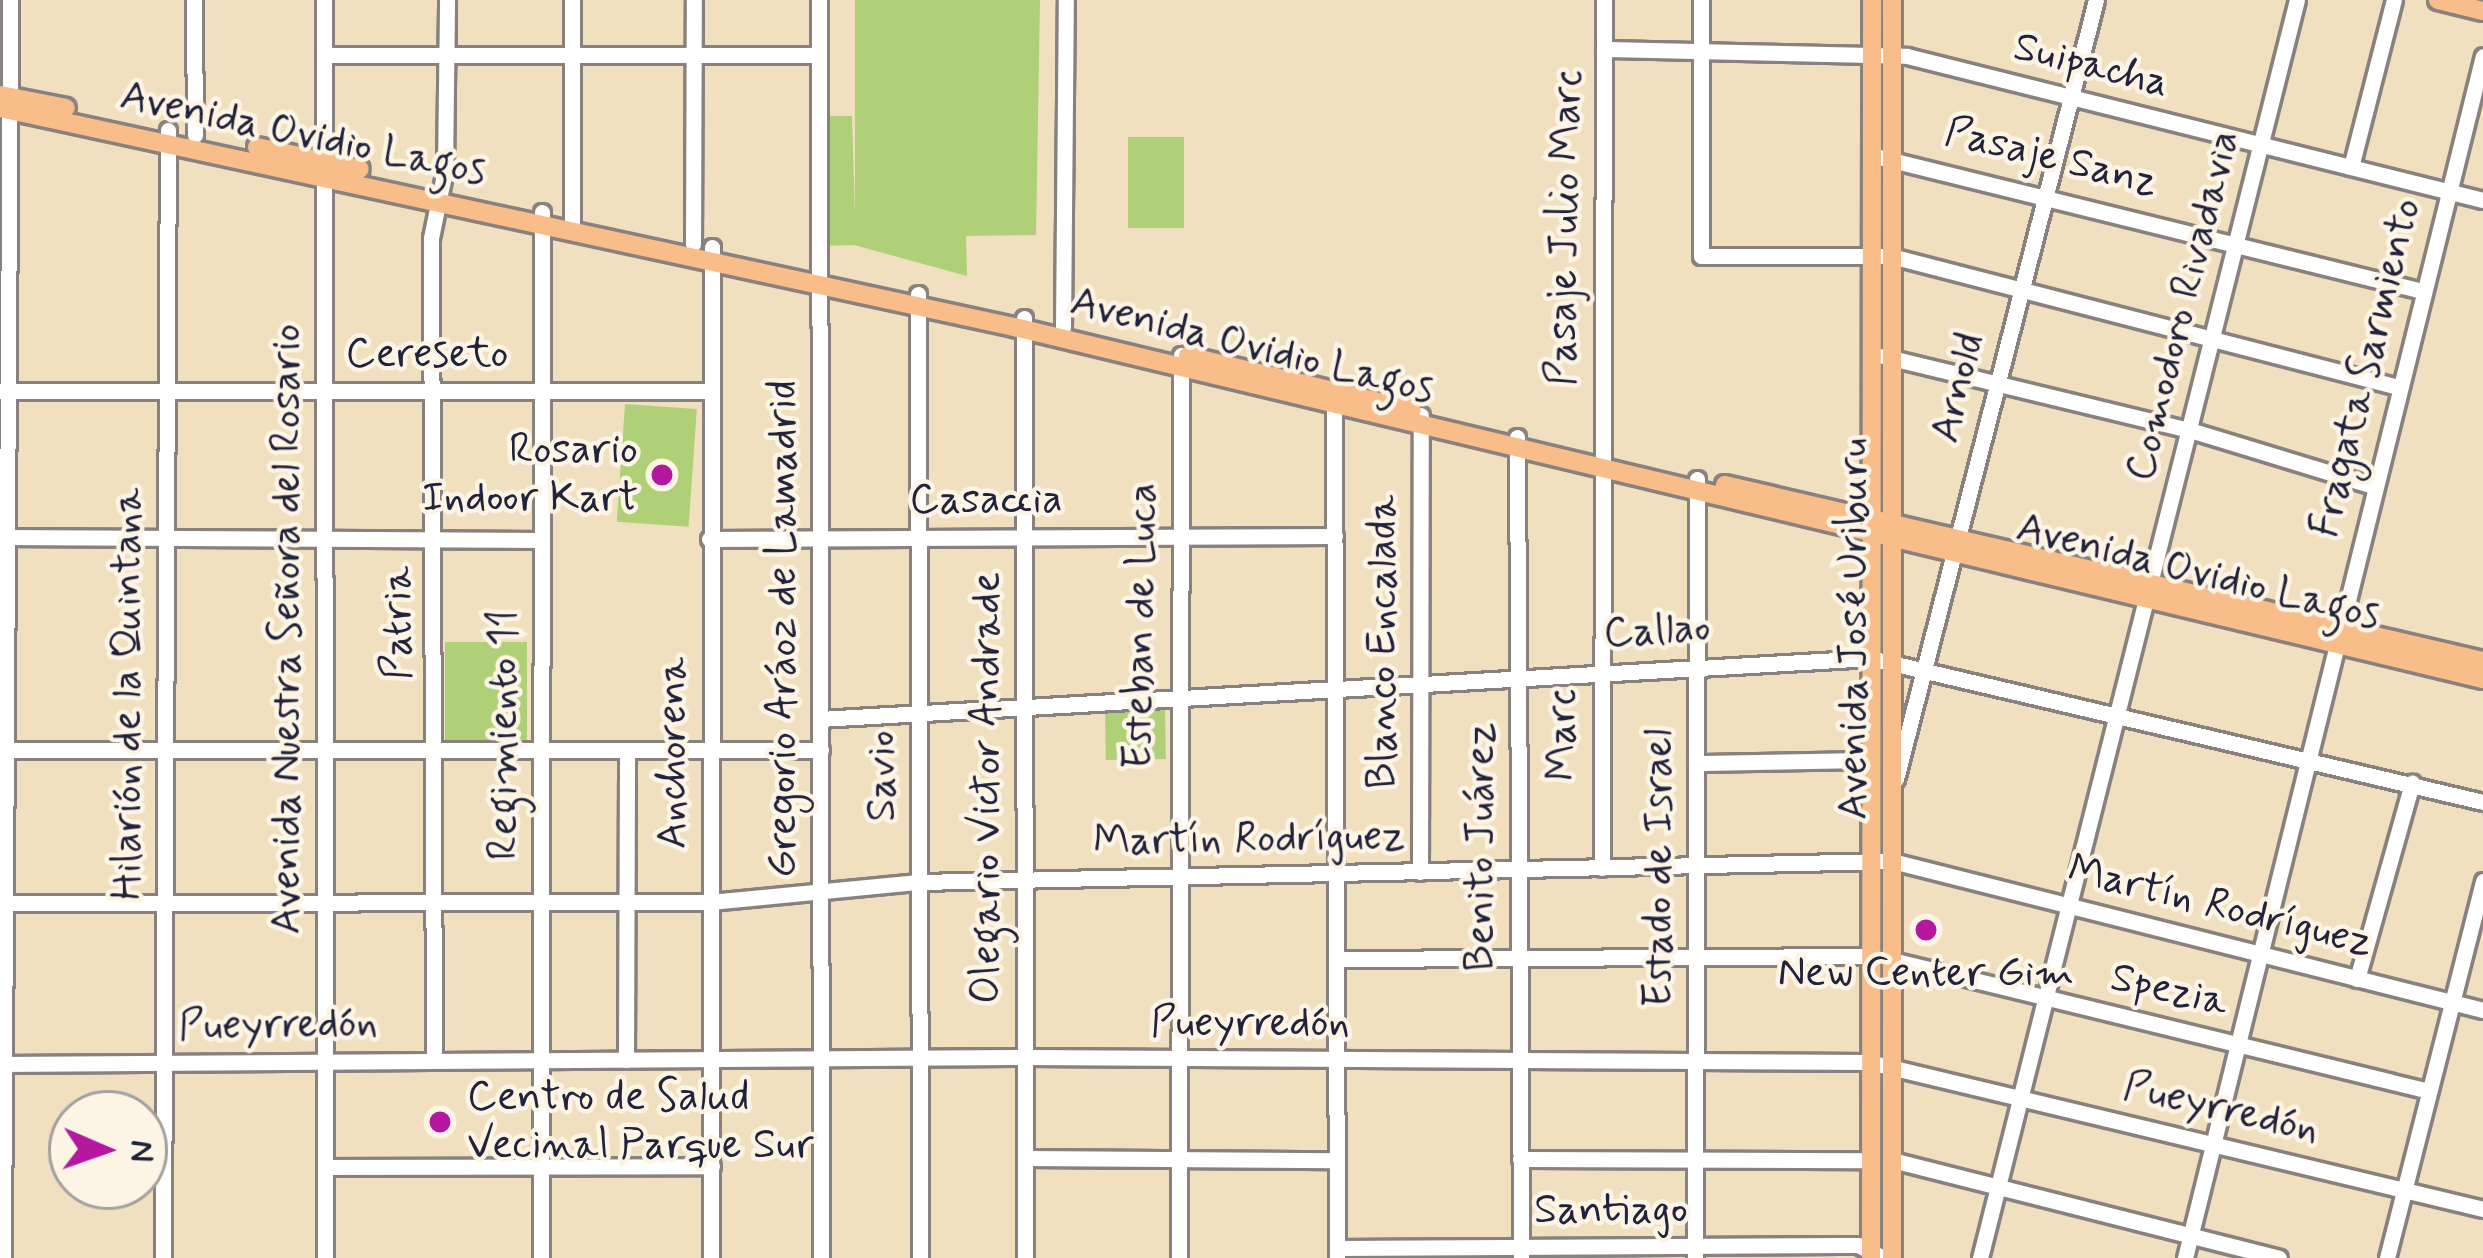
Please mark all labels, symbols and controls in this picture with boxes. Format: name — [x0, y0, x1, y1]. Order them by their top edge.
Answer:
street label: Suipacha — [2008, 22, 2174, 110]
street label: Pasaje Julio Marc — [1538, 69, 1594, 387]
street label: Avenida Ovidio Lagos — [117, 72, 489, 198]
street label: Pasaje Sanz — [1939, 107, 2163, 209]
street label: Comodoro Rivadavia — [2116, 126, 2252, 486]
street label: Fragata Sarmiento — [2300, 191, 2434, 545]
street label: Avenida Ovidio Lagos — [1067, 278, 1437, 416]
street label: Avenida Nuestra Señora del Rosario — [263, 319, 313, 939]
street label: Arnold — [1921, 328, 1997, 448]
street label: Cereseto — [346, 330, 508, 380]
street label: Gregorio Aráoz de Lamadrid — [759, 379, 809, 879]
place label: Rosario Indoor Kart — [422, 426, 638, 524]
street label: Avenida José Uriburu — [1830, 438, 1880, 820]
marker: Rosario Indoor Kart — [649, 462, 675, 488]
street label: Casaccia — [910, 476, 1062, 526]
street label: Esteban de Luca — [1114, 483, 1170, 769]
street label: Hilarión de la Quintana — [104, 488, 154, 900]
street label: Blanco Encalada — [1359, 495, 1409, 789]
street label: Avenida Ovidio Lagos — [2013, 504, 2383, 642]
street label: Patria — [374, 566, 424, 680]
street label: Olegario Victor Andrade — [963, 576, 1013, 1000]
street label: Callao — [1602, 604, 1712, 660]
street label: Regimiento 11 — [480, 610, 530, 860]
street label: Anchorena — [649, 657, 699, 849]
street label: Marc — [1537, 688, 1589, 782]
street label: Benito Juárez — [1457, 722, 1507, 972]
street label: Estado de Israel — [1635, 729, 1685, 1007]
street label: Savio — [858, 730, 908, 822]
street label: Martín Rodríguez — [1092, 812, 1406, 868]
street label: Martín Rodríguez — [2062, 845, 2378, 969]
marker: New Center Gim — [1913, 917, 1939, 943]
place label: New Center Gim — [1773, 949, 2079, 999]
street label: Spezia — [2106, 953, 2232, 1029]
street label: Pueyrredón — [178, 999, 378, 1053]
street label: Pueyrredón — [1150, 999, 1350, 1049]
street label: Pueyrredón — [2118, 1062, 2324, 1156]
place label: Centro de Salud Vecinal Parque Sur — [467, 1073, 813, 1172]
north arrow — [48, 1090, 168, 1210]
marker: Centro de Salud Vecinal Parque Sur — [424, 1106, 456, 1138]
text: N — [119, 1139, 163, 1163]
street label: Santiago — [1534, 1186, 1688, 1236]

